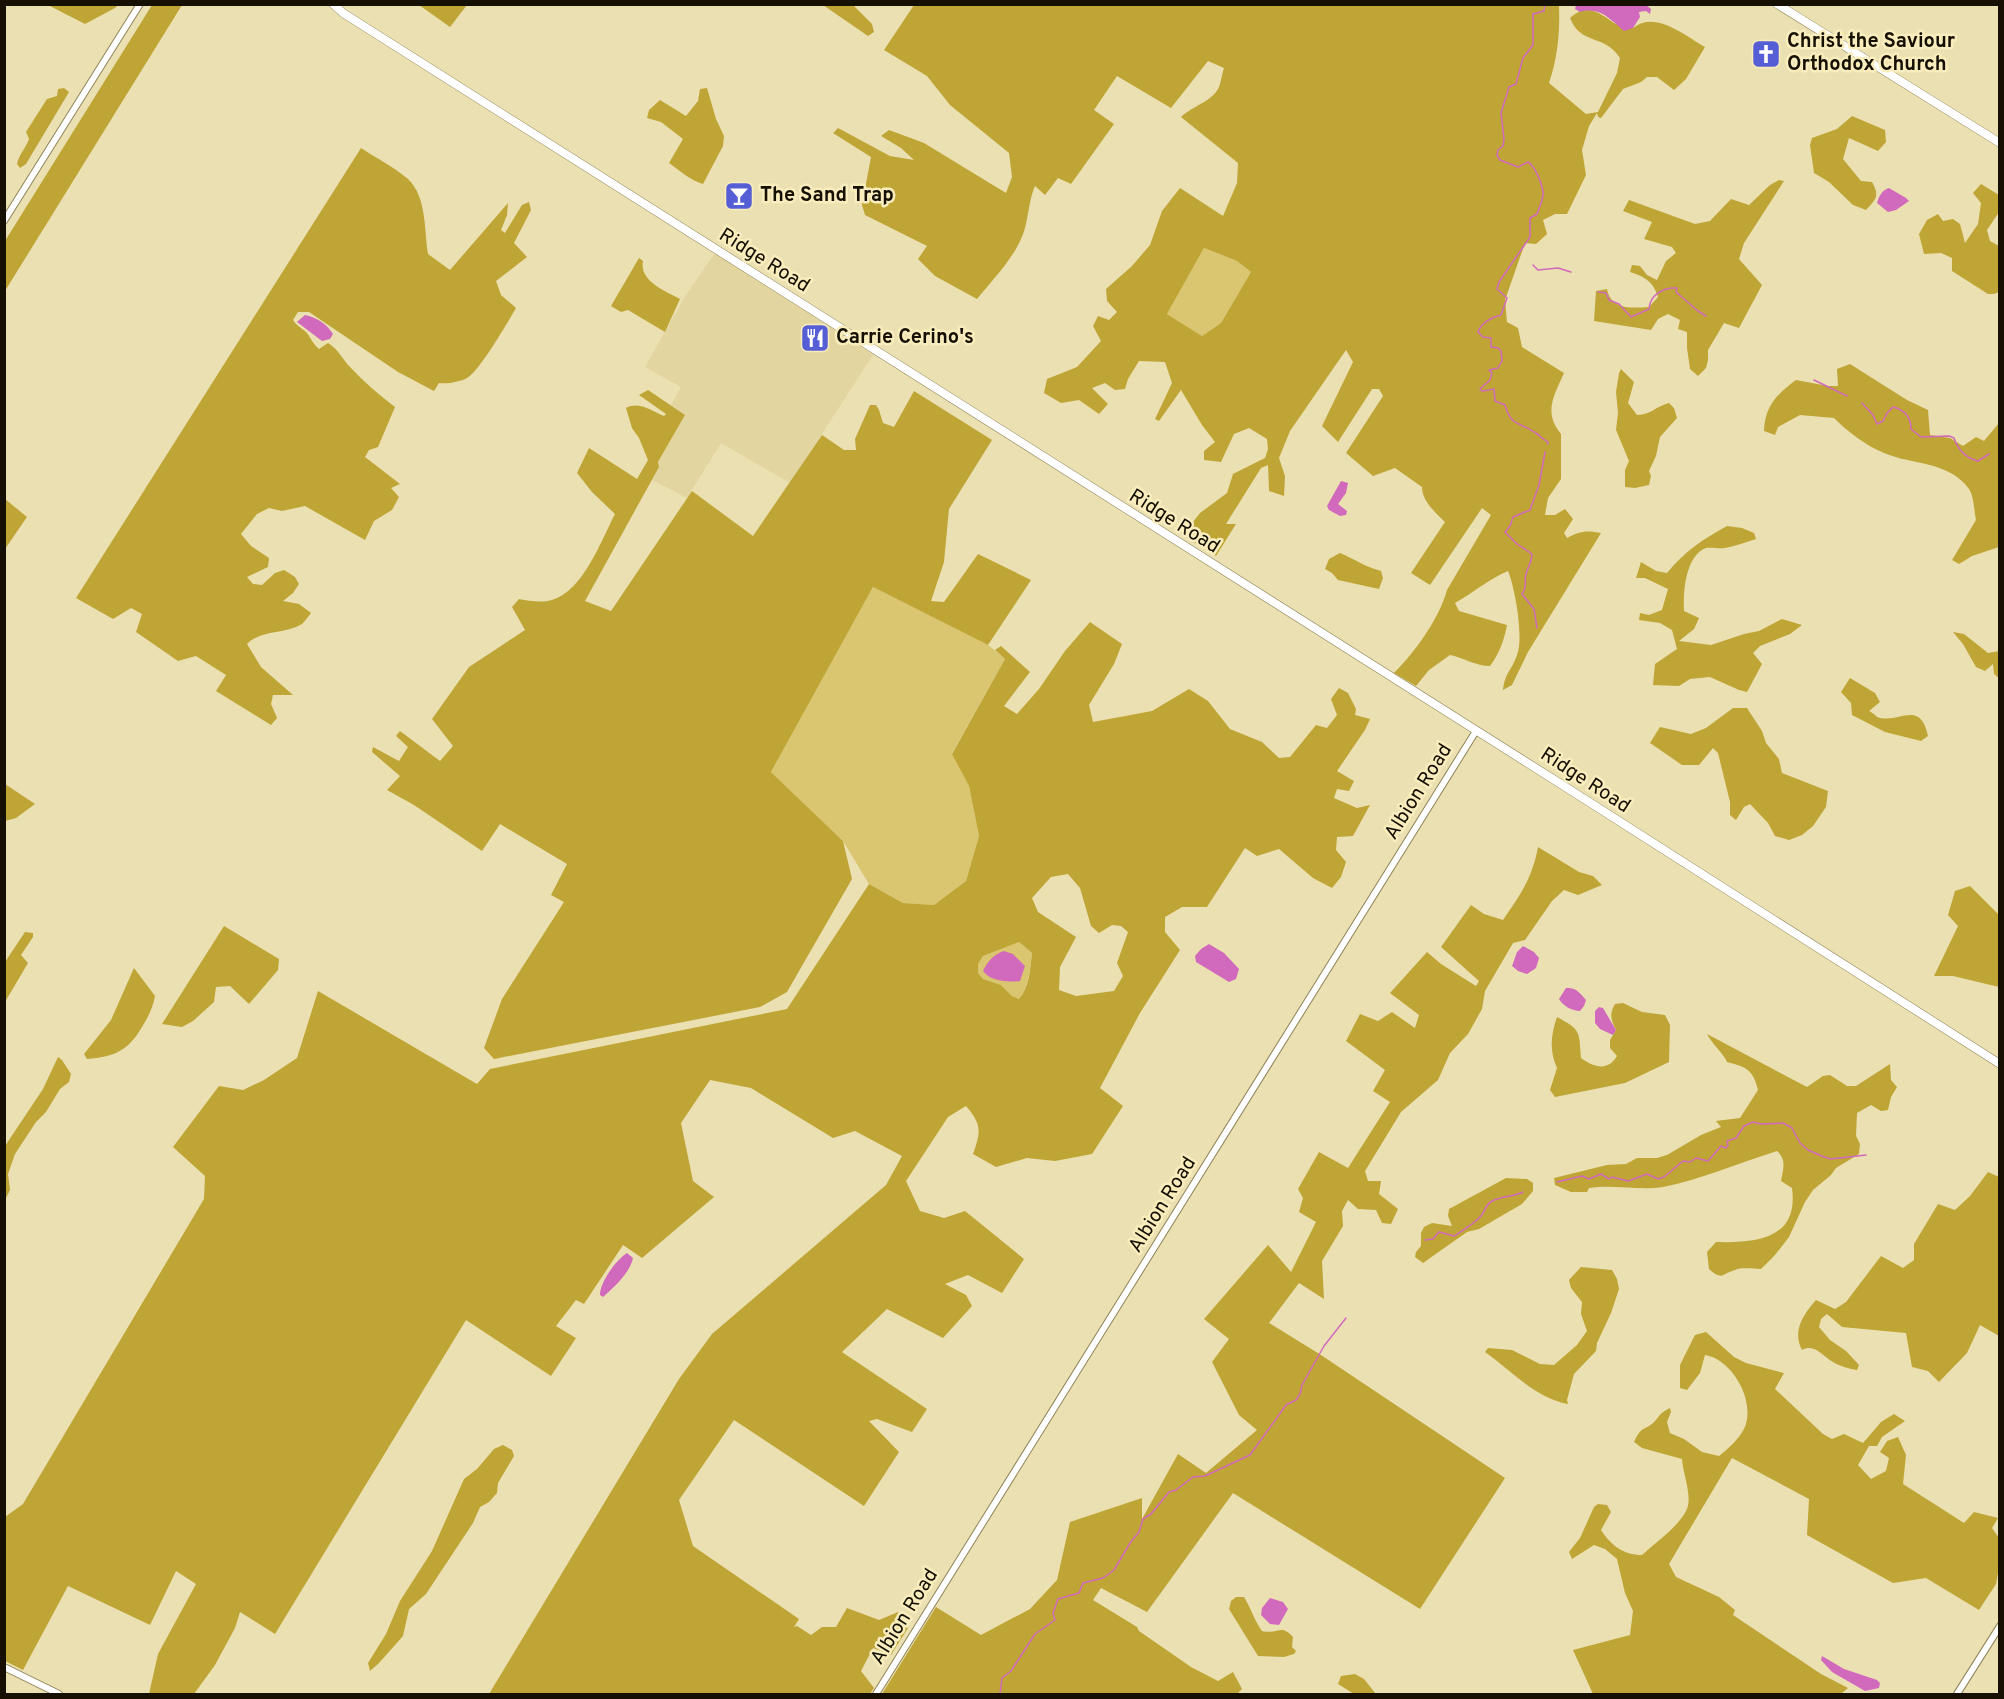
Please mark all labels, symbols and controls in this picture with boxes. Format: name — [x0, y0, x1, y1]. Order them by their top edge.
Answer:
place label: Christ the Saviour Orthodox Church — [1787, 29, 1956, 78]
church icon: Christ the Saviour Orthodox Church — [1750, 38, 1782, 70]
bar icon: The Sand Trap — [723, 180, 755, 212]
place label: The Sand Trap — [760, 183, 894, 209]
street label: Ridge Road — [714, 223, 814, 299]
restaurant icon: Carrie Cerino's — [799, 322, 831, 354]
place label: Carrie Cerino's — [836, 325, 974, 351]
street label: Ridge Road — [1124, 484, 1224, 560]
street label: Albion Road — [1379, 739, 1459, 845]
street label: Ridge Road — [1535, 742, 1635, 820]
street label: Albion Road — [1123, 1152, 1203, 1258]
street label: Albion Road — [865, 1564, 945, 1670]

